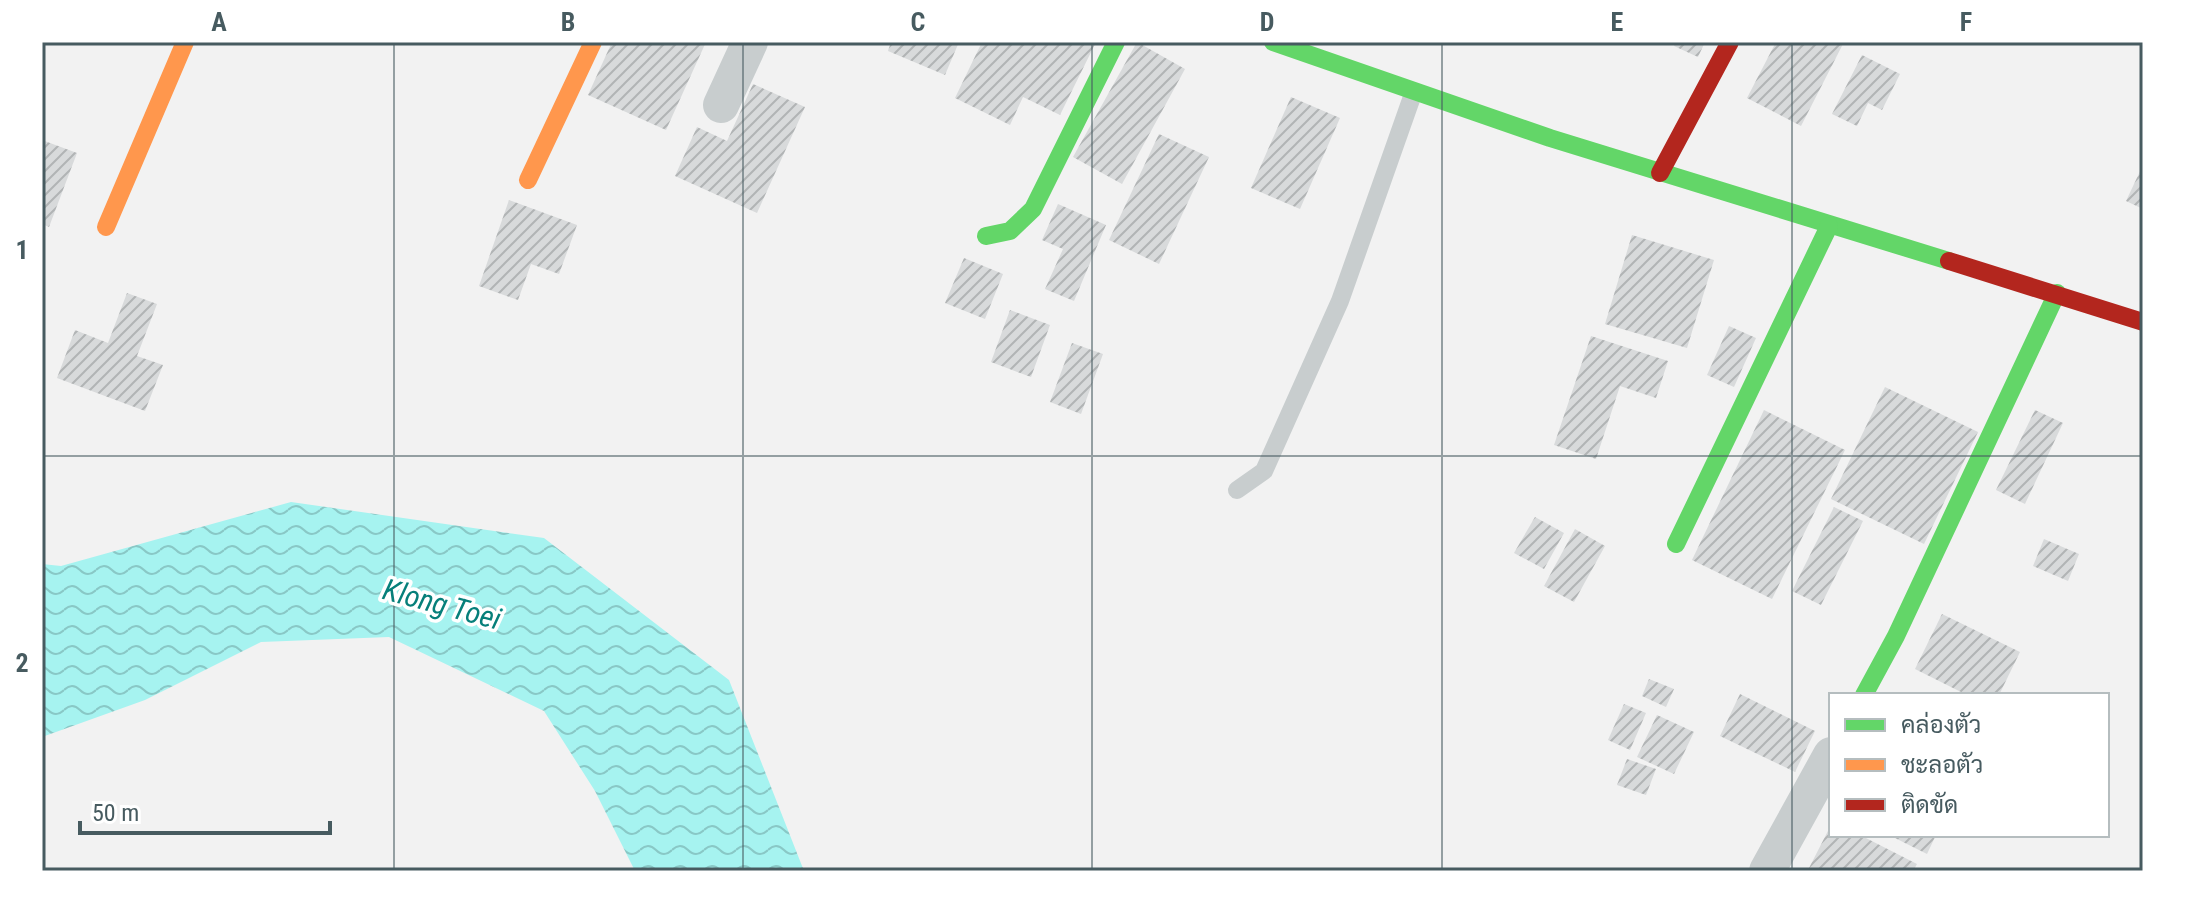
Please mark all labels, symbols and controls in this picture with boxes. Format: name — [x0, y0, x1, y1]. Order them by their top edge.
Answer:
text: A — [211, 7, 227, 37]
text: B — [561, 7, 575, 37]
text: C — [911, 7, 926, 37]
text: D — [1260, 7, 1274, 37]
text: E — [1611, 7, 1624, 37]
text: F — [1960, 7, 1972, 37]
text: 1 — [15, 235, 29, 265]
water label: Klong Toei — [379, 572, 505, 637]
text: 2 — [15, 648, 29, 678]
legend — [1829, 693, 2109, 837]
text: คล่องตัว — [1901, 711, 1981, 739]
text: ชะลอตัว — [1901, 751, 1983, 779]
scale bar — [80, 785, 330, 835]
text: ติดขัด — [1901, 791, 1958, 819]
text: 50 m — [92, 799, 139, 827]

